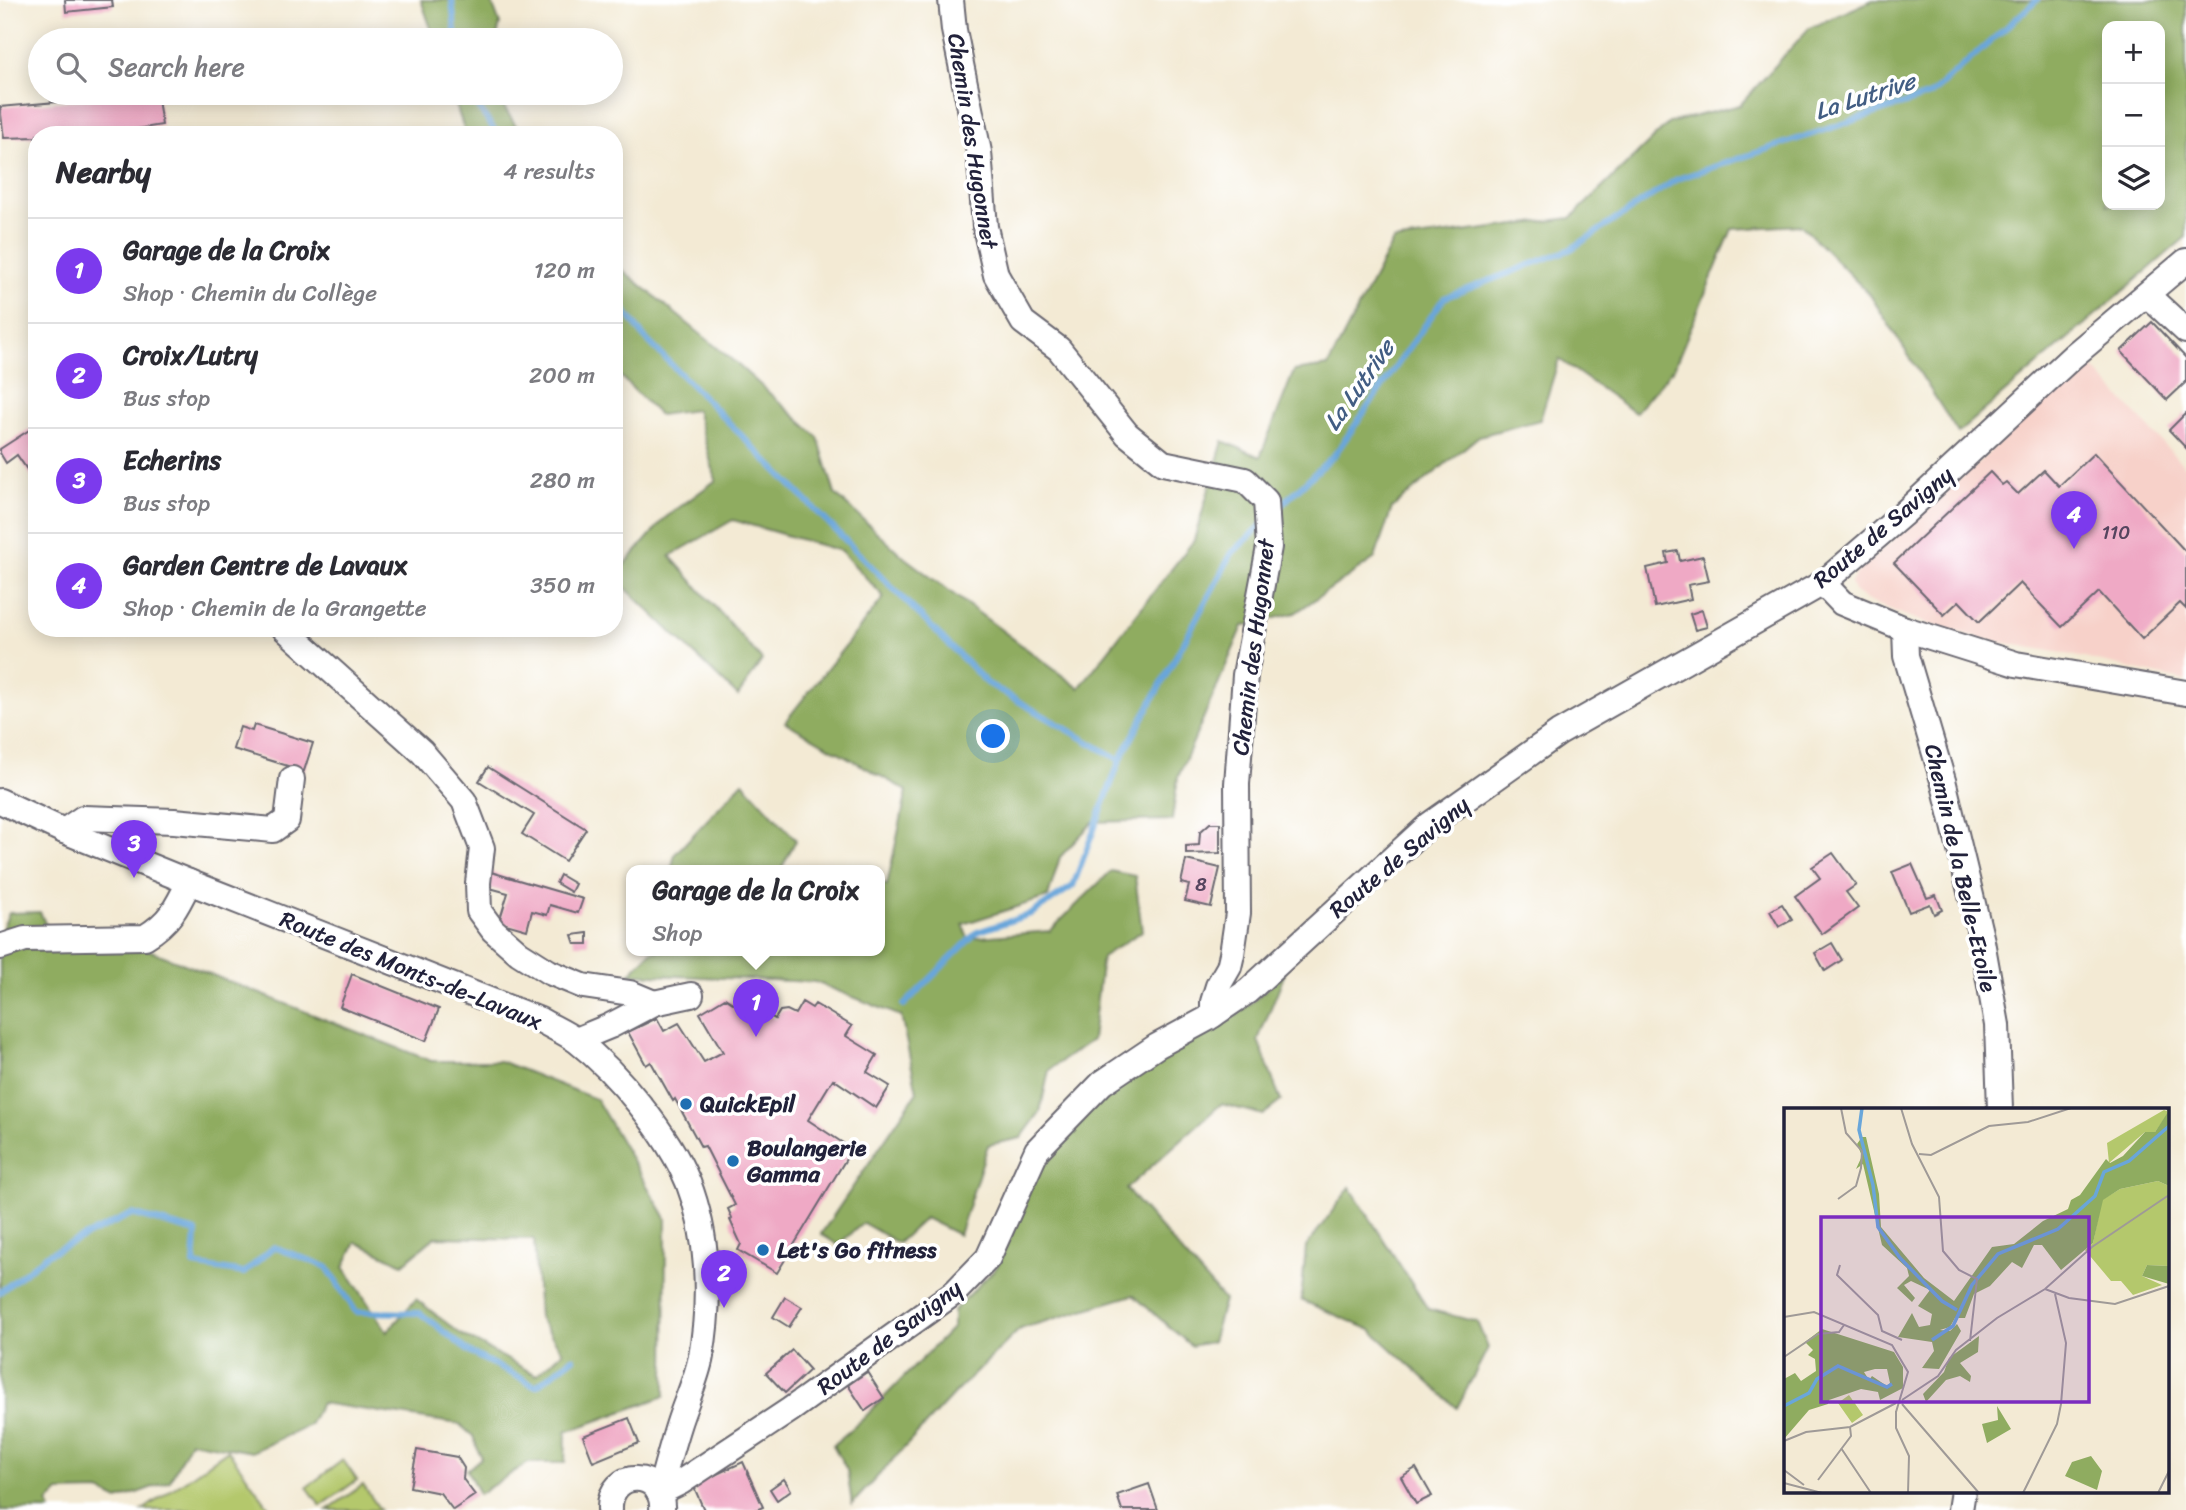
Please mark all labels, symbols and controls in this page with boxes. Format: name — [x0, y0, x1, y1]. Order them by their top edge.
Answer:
map controls — [2102, 21, 2165, 210]
button: + — [2102, 21, 2165, 84]
search box — [28, 28, 623, 105]
street label: Chemin des Hugonnet — [935, 30, 1010, 253]
text: Search here — [108, 44, 245, 90]
icon: search — [52, 48, 90, 86]
water label: La Lutrive — [1809, 59, 1923, 132]
button: − — [2102, 84, 2165, 147]
text: Nearby — [56, 145, 151, 199]
button: layers — [2102, 147, 2165, 210]
text: 4 results — [503, 151, 595, 192]
text: Garage de la Croix — [123, 227, 330, 273]
text: 1 — [74, 250, 84, 291]
text: 120 m — [534, 250, 595, 291]
text: Shop · Chemin du Collège — [123, 273, 377, 314]
water label: La Lutrive — [1312, 328, 1407, 440]
text: Croix/Lutry — [123, 332, 258, 378]
text: 2 — [72, 355, 86, 396]
text: 200 m — [529, 355, 595, 396]
text: Bus stop — [123, 378, 210, 419]
text: Echerins — [123, 437, 221, 483]
street label: Route de Savigny — [1804, 456, 1963, 599]
text: 3 — [73, 460, 85, 501]
text: 280 m — [530, 460, 595, 501]
text: Bus stop — [123, 483, 210, 524]
pin: 4 — [2051, 491, 2097, 549]
house number: 110 — [2102, 516, 2130, 549]
street label: Chemin des Hugonnet — [1220, 535, 1287, 758]
text: Garden Centre de Lavaux — [123, 542, 407, 588]
text: 4 — [72, 565, 86, 606]
text: 350 m — [530, 565, 595, 606]
text: Shop · Chemin de la Grangette — [123, 588, 427, 629]
your location — [976, 719, 1010, 753]
street label: Chemin de la Belle-Etoile — [1912, 740, 2009, 996]
street label: Route de Savigny — [1320, 786, 1479, 929]
pin: 3 — [111, 820, 157, 878]
popup — [626, 865, 885, 956]
text: Garage de la Croix — [652, 867, 859, 913]
house number: 8 — [1195, 868, 1207, 901]
street label: Route des Monts-de-Lavaux — [273, 899, 548, 1042]
text: Shop — [652, 913, 703, 954]
pin: 1 — [733, 979, 779, 1037]
place label: QuickEpil — [700, 1084, 797, 1125]
marker: QuickEpil — [678, 1096, 694, 1112]
inset map — [1784, 1108, 2168, 1492]
place label: Boulangerie Gamma — [746, 1128, 867, 1195]
marker: Boulangerie Gamma — [725, 1153, 741, 1169]
place label: Let's Go fitness — [777, 1230, 937, 1271]
marker: Let's Go fitness — [755, 1242, 771, 1258]
pin: 2 — [701, 1250, 747, 1308]
street label: Route de Savigny — [808, 1269, 971, 1406]

